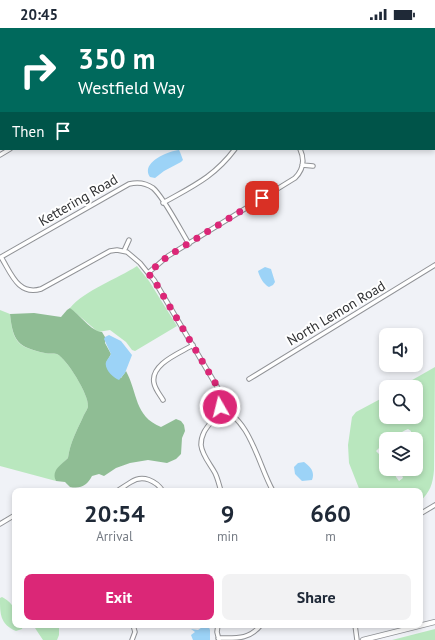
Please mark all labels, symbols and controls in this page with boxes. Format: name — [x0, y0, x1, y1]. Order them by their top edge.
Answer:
text: 20:45 — [20, 5, 58, 24]
text: 350 m — [78, 40, 155, 77]
icon: right — [12, 44, 64, 96]
text: Westfield Way — [78, 76, 185, 99]
icon: arrive — [52, 120, 74, 142]
text: Then — [12, 122, 44, 141]
street label: Kettering Road — [35, 170, 121, 230]
pin — [245, 181, 279, 215]
icon: arrive — [251, 187, 273, 209]
street label: North Lemon Road — [283, 277, 389, 349]
map controls — [379, 328, 423, 476]
button: sound — [379, 328, 423, 372]
button: search — [379, 380, 423, 424]
position arrow — [199, 386, 241, 428]
button: layers — [379, 432, 423, 476]
text: 20:54 — [84, 498, 145, 529]
text: 9 — [221, 498, 234, 529]
text: 660 — [310, 498, 351, 529]
text: Arrival — [96, 528, 133, 545]
text: min — [217, 528, 238, 545]
text: m — [325, 528, 336, 545]
button: Exit — [24, 574, 214, 620]
button: Share — [222, 574, 411, 620]

